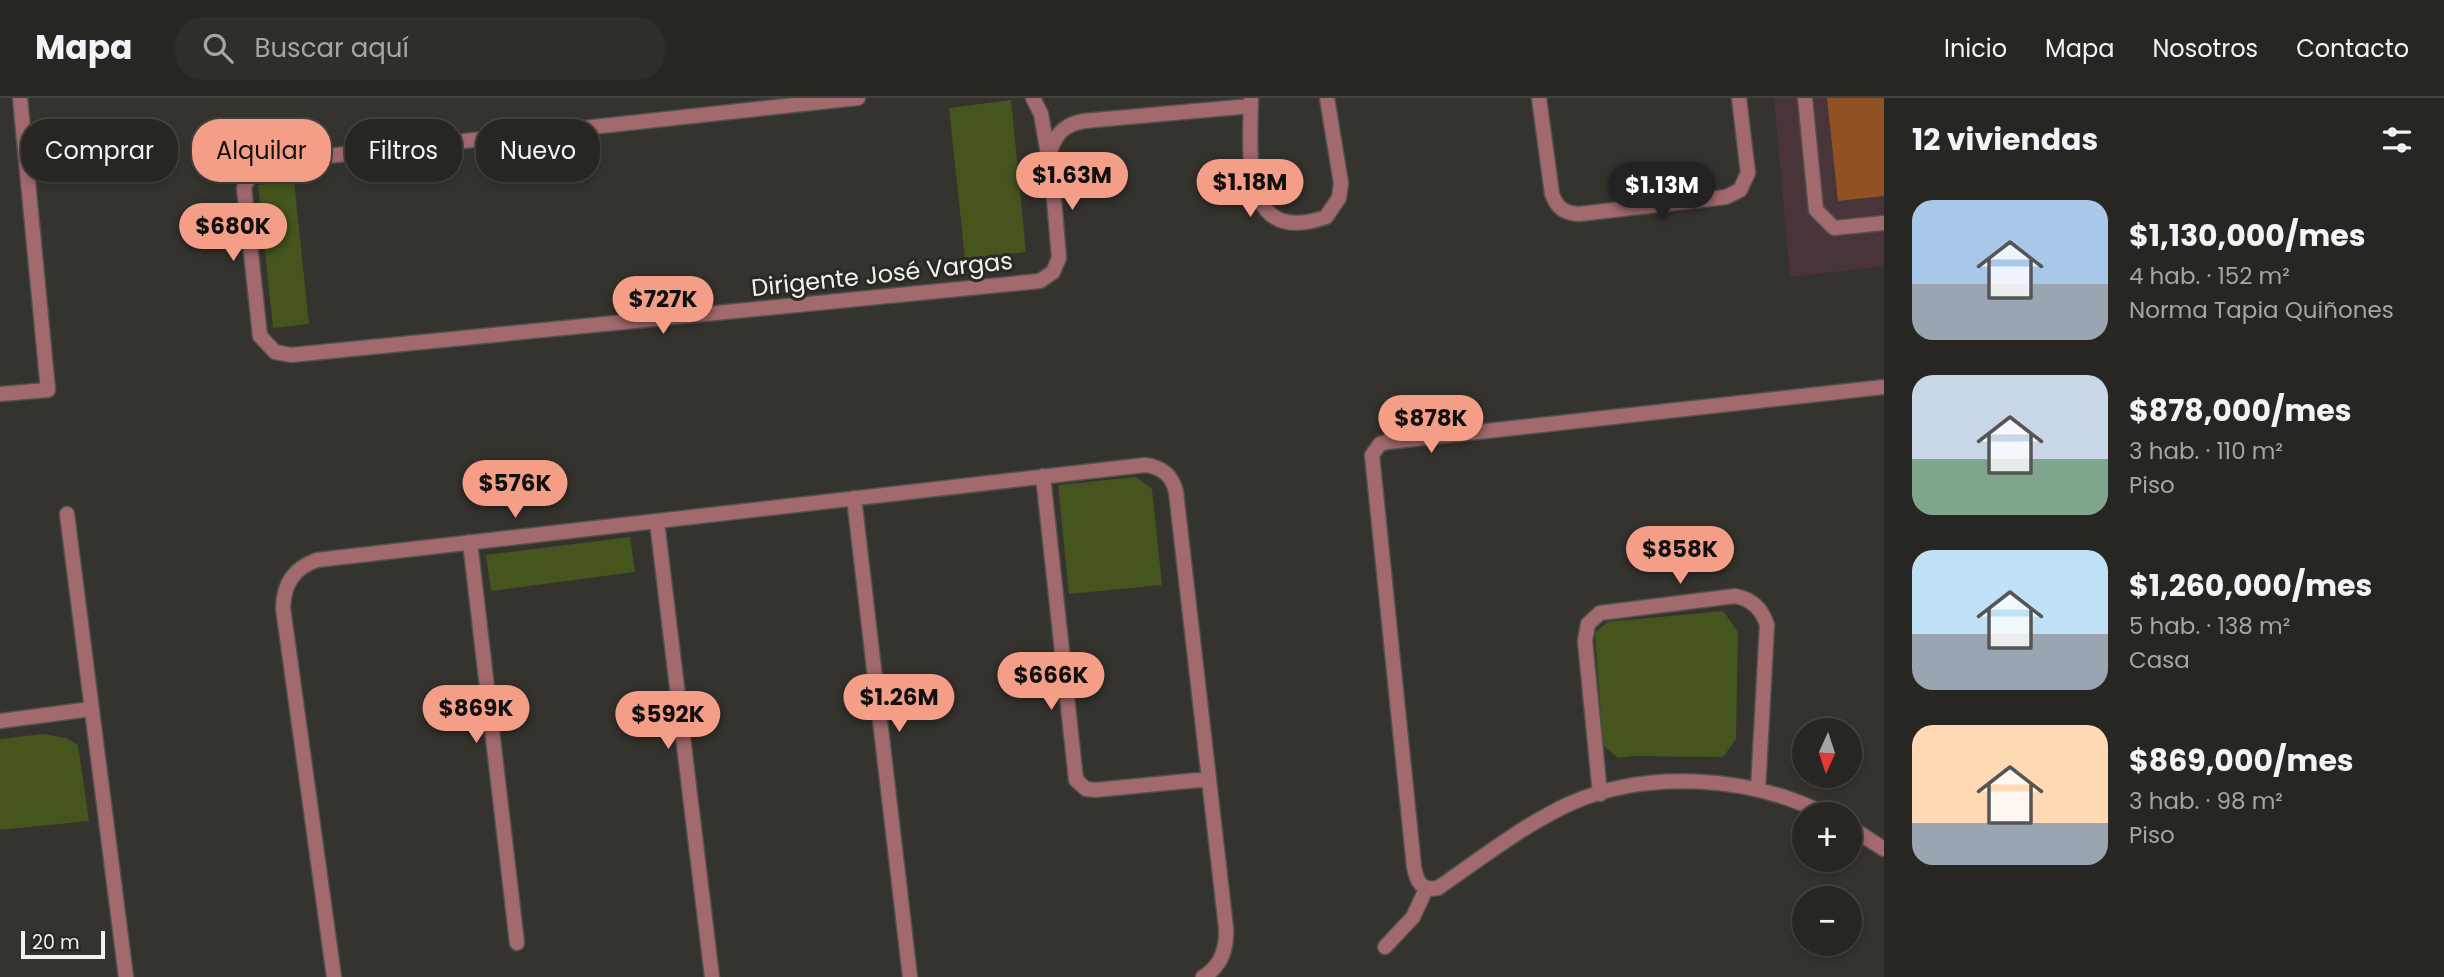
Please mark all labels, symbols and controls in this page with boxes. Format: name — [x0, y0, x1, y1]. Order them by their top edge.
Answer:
search box — [175, 17, 665, 80]
text: Mapa — [35, 24, 133, 71]
icon: search — [199, 29, 237, 67]
text: Buscar aquí — [255, 30, 409, 66]
text: Inicio — [1944, 32, 2007, 65]
text: Mapa — [2045, 32, 2114, 65]
text: Nosotros — [2152, 32, 2258, 65]
text: Contacto — [2296, 32, 2409, 65]
text: 12 viviendas — [1912, 118, 2098, 161]
chip: Comprar — [21, 119, 178, 182]
chip: Alquilar — [192, 119, 331, 182]
chip: Filtros — [345, 119, 462, 182]
chip: Nuevo — [476, 119, 600, 182]
icon: filters — [2378, 121, 2416, 159]
pin: $1.63M — [1015, 152, 1129, 212]
text: $1.63M — [1032, 159, 1112, 191]
pin: $1.18M — [1193, 159, 1307, 219]
pin: $1.13M — [1605, 162, 1719, 222]
text: $1.18M — [1213, 166, 1287, 198]
text: $1.13M — [1625, 169, 1699, 201]
pin: $680K — [184, 204, 282, 263]
text: $680K — [195, 210, 271, 242]
text: $1,130,000/mes — [2129, 214, 2366, 257]
icon: home — [1968, 228, 2052, 312]
street label: Dirigente José Vargas — [750, 244, 1014, 304]
text: 4 hab. · 152 m² — [2129, 260, 2290, 292]
pin: $727K — [614, 276, 712, 336]
text: $727K — [629, 283, 697, 315]
text: Norma Tapia Quiñones — [2129, 294, 2394, 326]
text: $878,000/mes — [2129, 389, 2352, 432]
pin: $878K — [1382, 396, 1480, 455]
text: $878K — [1394, 402, 1468, 434]
icon: home — [1968, 403, 2052, 487]
text: 3 hab. · 110 m² — [2129, 435, 2283, 467]
pin: $576K — [466, 460, 564, 520]
text: $576K — [478, 467, 552, 499]
text: Piso — [2129, 469, 2175, 501]
pin: $858K — [1631, 526, 1729, 586]
text: $858K — [1642, 533, 1718, 565]
text: $1,260,000/mes — [2129, 564, 2372, 607]
icon: home — [1968, 578, 2052, 662]
text: 5 hab. · 138 m² — [2129, 610, 2290, 642]
text: Casa — [2129, 644, 2190, 676]
pin: $666K — [1002, 652, 1100, 712]
text: $666K — [1013, 659, 1089, 691]
pin: $1.26M — [842, 674, 956, 734]
text: $1.26M — [859, 681, 939, 713]
pin: $869K — [427, 686, 525, 745]
text: $869K — [439, 692, 513, 724]
pin: $592K — [619, 692, 717, 751]
text: $592K — [631, 698, 705, 730]
north arrow — [1792, 718, 1862, 788]
map controls — [1792, 718, 1862, 956]
text: $869,000/mes — [2129, 739, 2354, 782]
icon: home — [1968, 753, 2052, 837]
text: 3 hab. · 98 m² — [2129, 785, 2283, 817]
button: + — [1792, 802, 1862, 872]
text: Piso — [2129, 819, 2175, 851]
button: − — [1792, 886, 1862, 956]
scale bar — [21, 928, 105, 960]
text: 20 m — [32, 929, 80, 956]

